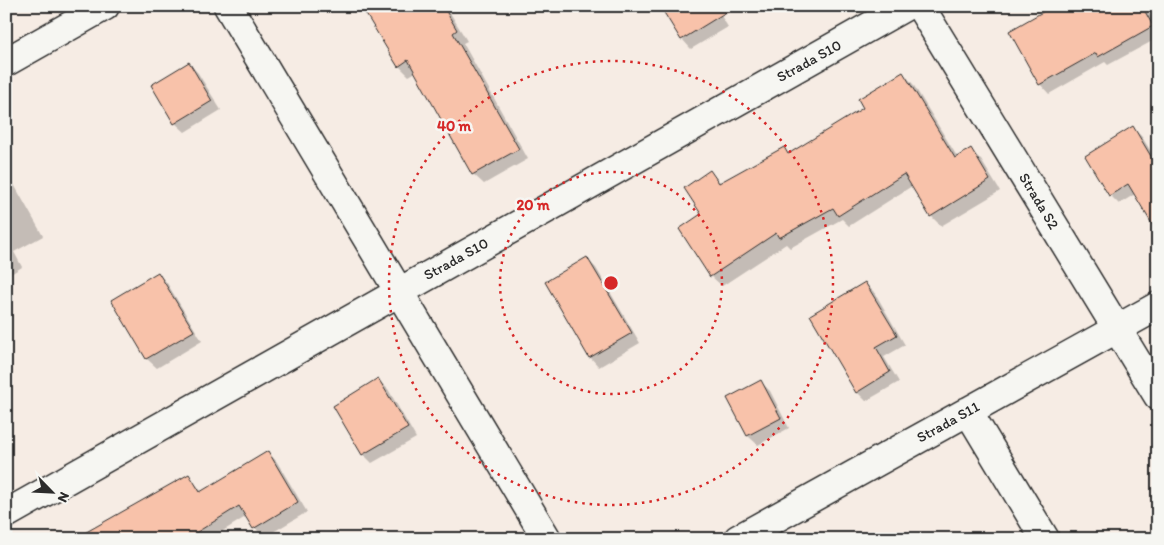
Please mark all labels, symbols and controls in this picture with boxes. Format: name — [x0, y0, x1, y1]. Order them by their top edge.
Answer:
street label: Strada S10 — [774, 36, 844, 86]
text: 40 m — [437, 117, 472, 135]
street label: Strada S2 — [1015, 169, 1063, 233]
text: 20 m — [516, 196, 550, 214]
street label: Strada S10 — [421, 234, 491, 284]
centre of rings — [602, 274, 620, 292]
street label: Strada S11 — [914, 397, 982, 447]
north arrow — [28, 468, 78, 518]
text: N — [54, 489, 73, 505]

